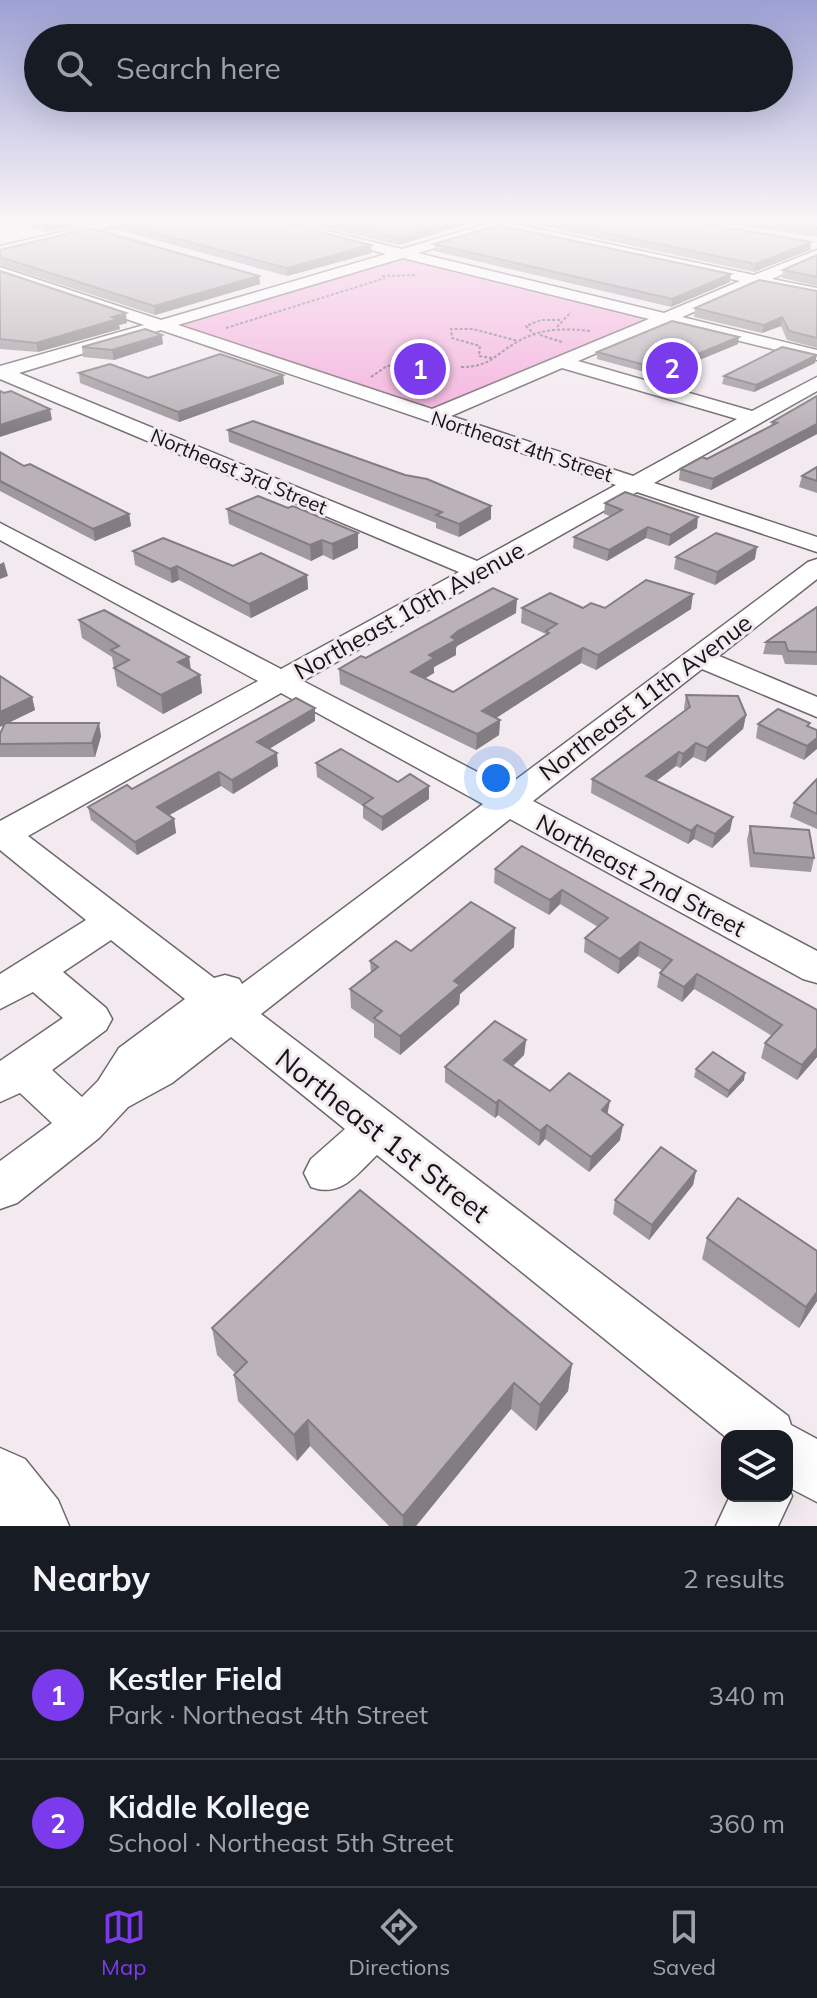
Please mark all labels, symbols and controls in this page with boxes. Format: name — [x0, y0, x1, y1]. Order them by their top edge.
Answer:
search box — [24, 24, 793, 112]
icon: search — [52, 46, 96, 90]
text: Search here — [116, 49, 281, 87]
pin: 2 — [646, 338, 698, 398]
pin: 1 — [394, 339, 446, 399]
street label: Northeast 4th Street — [428, 405, 616, 487]
street label: Northeast 3rd Street — [147, 422, 331, 520]
street label: Northeast 10th Avenue — [289, 534, 529, 686]
street label: Northeast 11th Avenue — [533, 607, 757, 787]
your location — [476, 758, 516, 798]
street label: Northeast 2nd Street — [531, 807, 751, 943]
street label: Northeast 1st Street — [269, 1041, 497, 1230]
map controls — [721, 1430, 793, 1502]
button: layers — [721, 1430, 793, 1502]
text: Nearby — [32, 1557, 150, 1600]
text: 2 results — [683, 1562, 785, 1595]
text: Kestler Field — [108, 1660, 282, 1698]
text: 1 — [50, 1679, 66, 1712]
text: 340 m — [709, 1679, 785, 1712]
text: Park · Northeast 4th Street — [108, 1698, 428, 1731]
text: Kiddle Kollege — [108, 1788, 310, 1826]
text: 2 — [50, 1807, 66, 1840]
text: 360 m — [709, 1807, 785, 1840]
text: School · Northeast 5th Street — [108, 1826, 454, 1859]
tab: Map — [101, 1905, 146, 1981]
tab: Directions — [349, 1905, 450, 1981]
tab: Saved — [652, 1905, 716, 1981]

